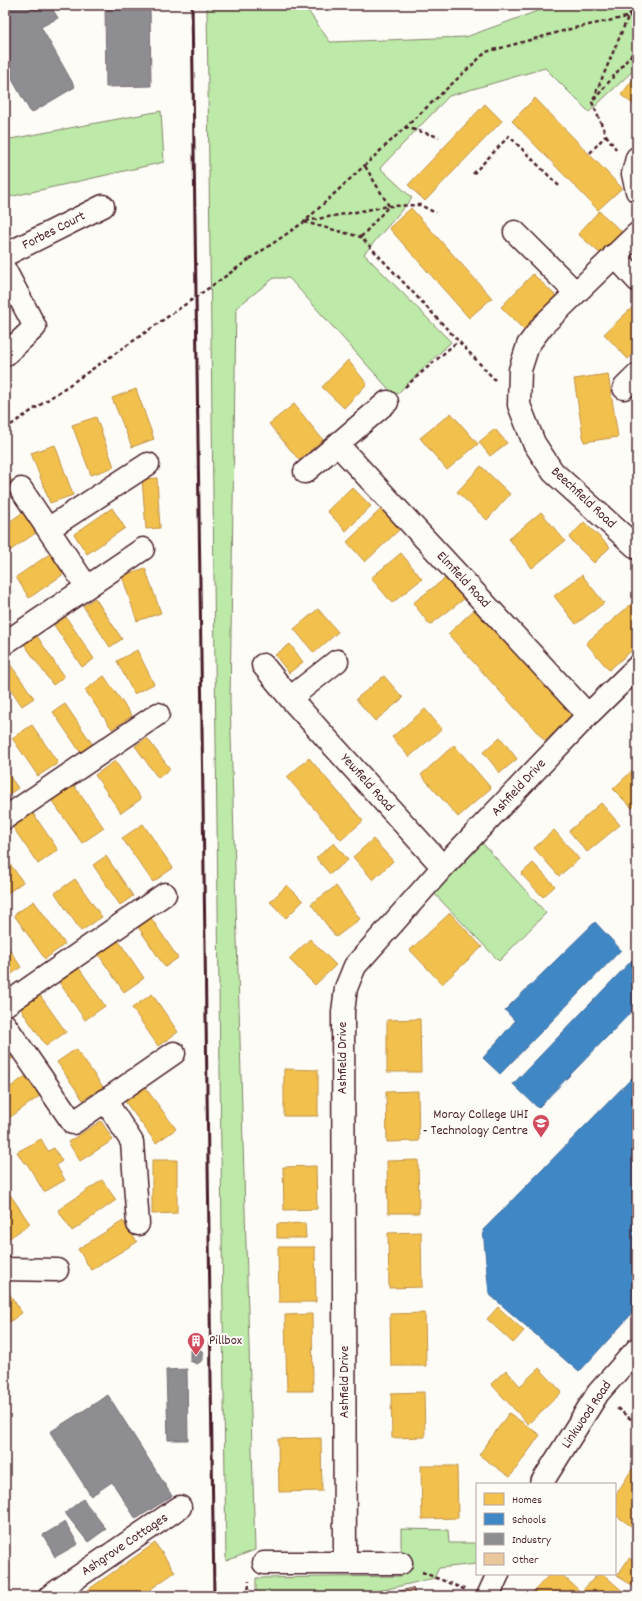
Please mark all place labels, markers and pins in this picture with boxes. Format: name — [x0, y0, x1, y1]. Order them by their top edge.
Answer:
place label: Moray College UHI - Technology Centre — [423, 1105, 529, 1141]
school or university icon: Moray College UHI - Technology Centre — [531, 1113, 551, 1138]
building icon: Pillbox — [186, 1331, 206, 1356]
place label: Pillbox — [209, 1331, 242, 1351]

